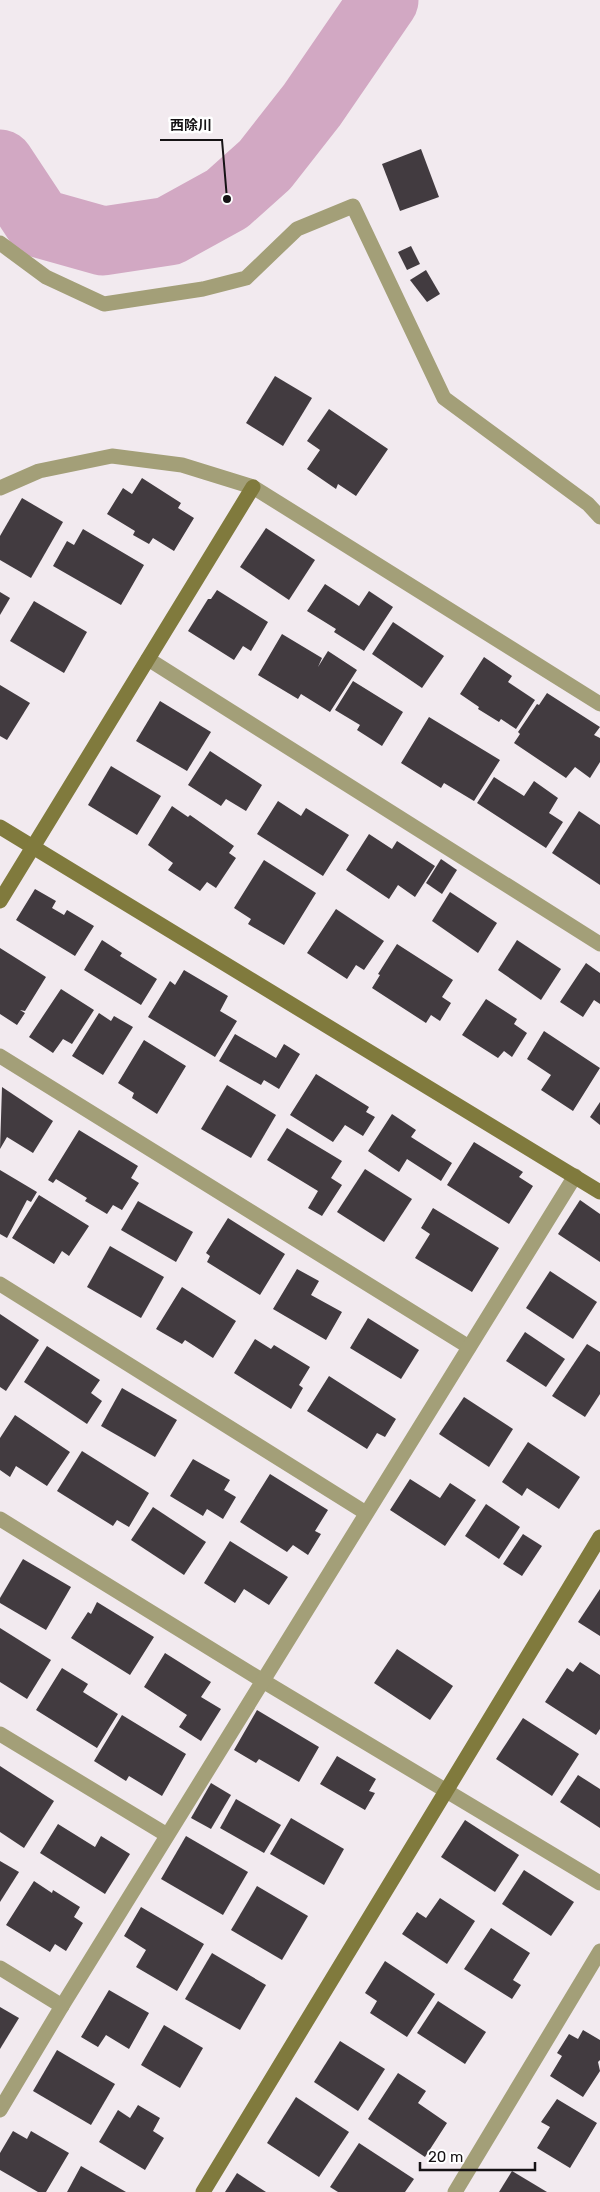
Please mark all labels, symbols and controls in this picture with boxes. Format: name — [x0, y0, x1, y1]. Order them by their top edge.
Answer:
callout: 西除川 — [160, 111, 222, 140]
text: 西除川 — [170, 117, 212, 134]
scale bar — [420, 2140, 535, 2172]
text: 20 m — [428, 2148, 463, 2166]

